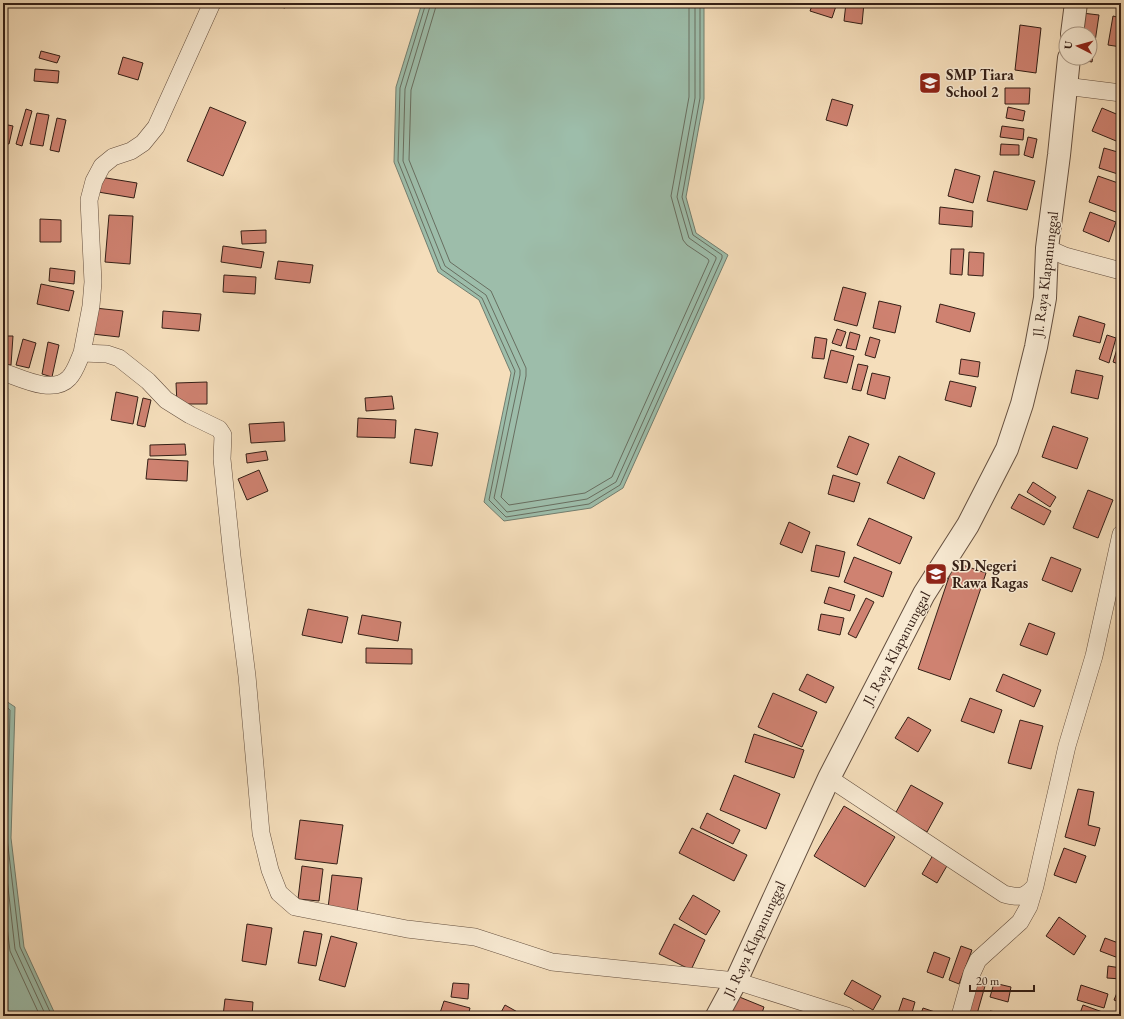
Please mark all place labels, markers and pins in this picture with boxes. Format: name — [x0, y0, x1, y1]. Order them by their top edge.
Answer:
place label: SMP Tiara School 2 — [946, 65, 1014, 101]
school or university icon: SMP Tiara School 2 — [917, 70, 943, 96]
place label: SD Negeri Rawa Ragas — [952, 556, 1028, 592]
school or university icon: SD Negeri Rawa Ragas — [923, 561, 949, 587]

